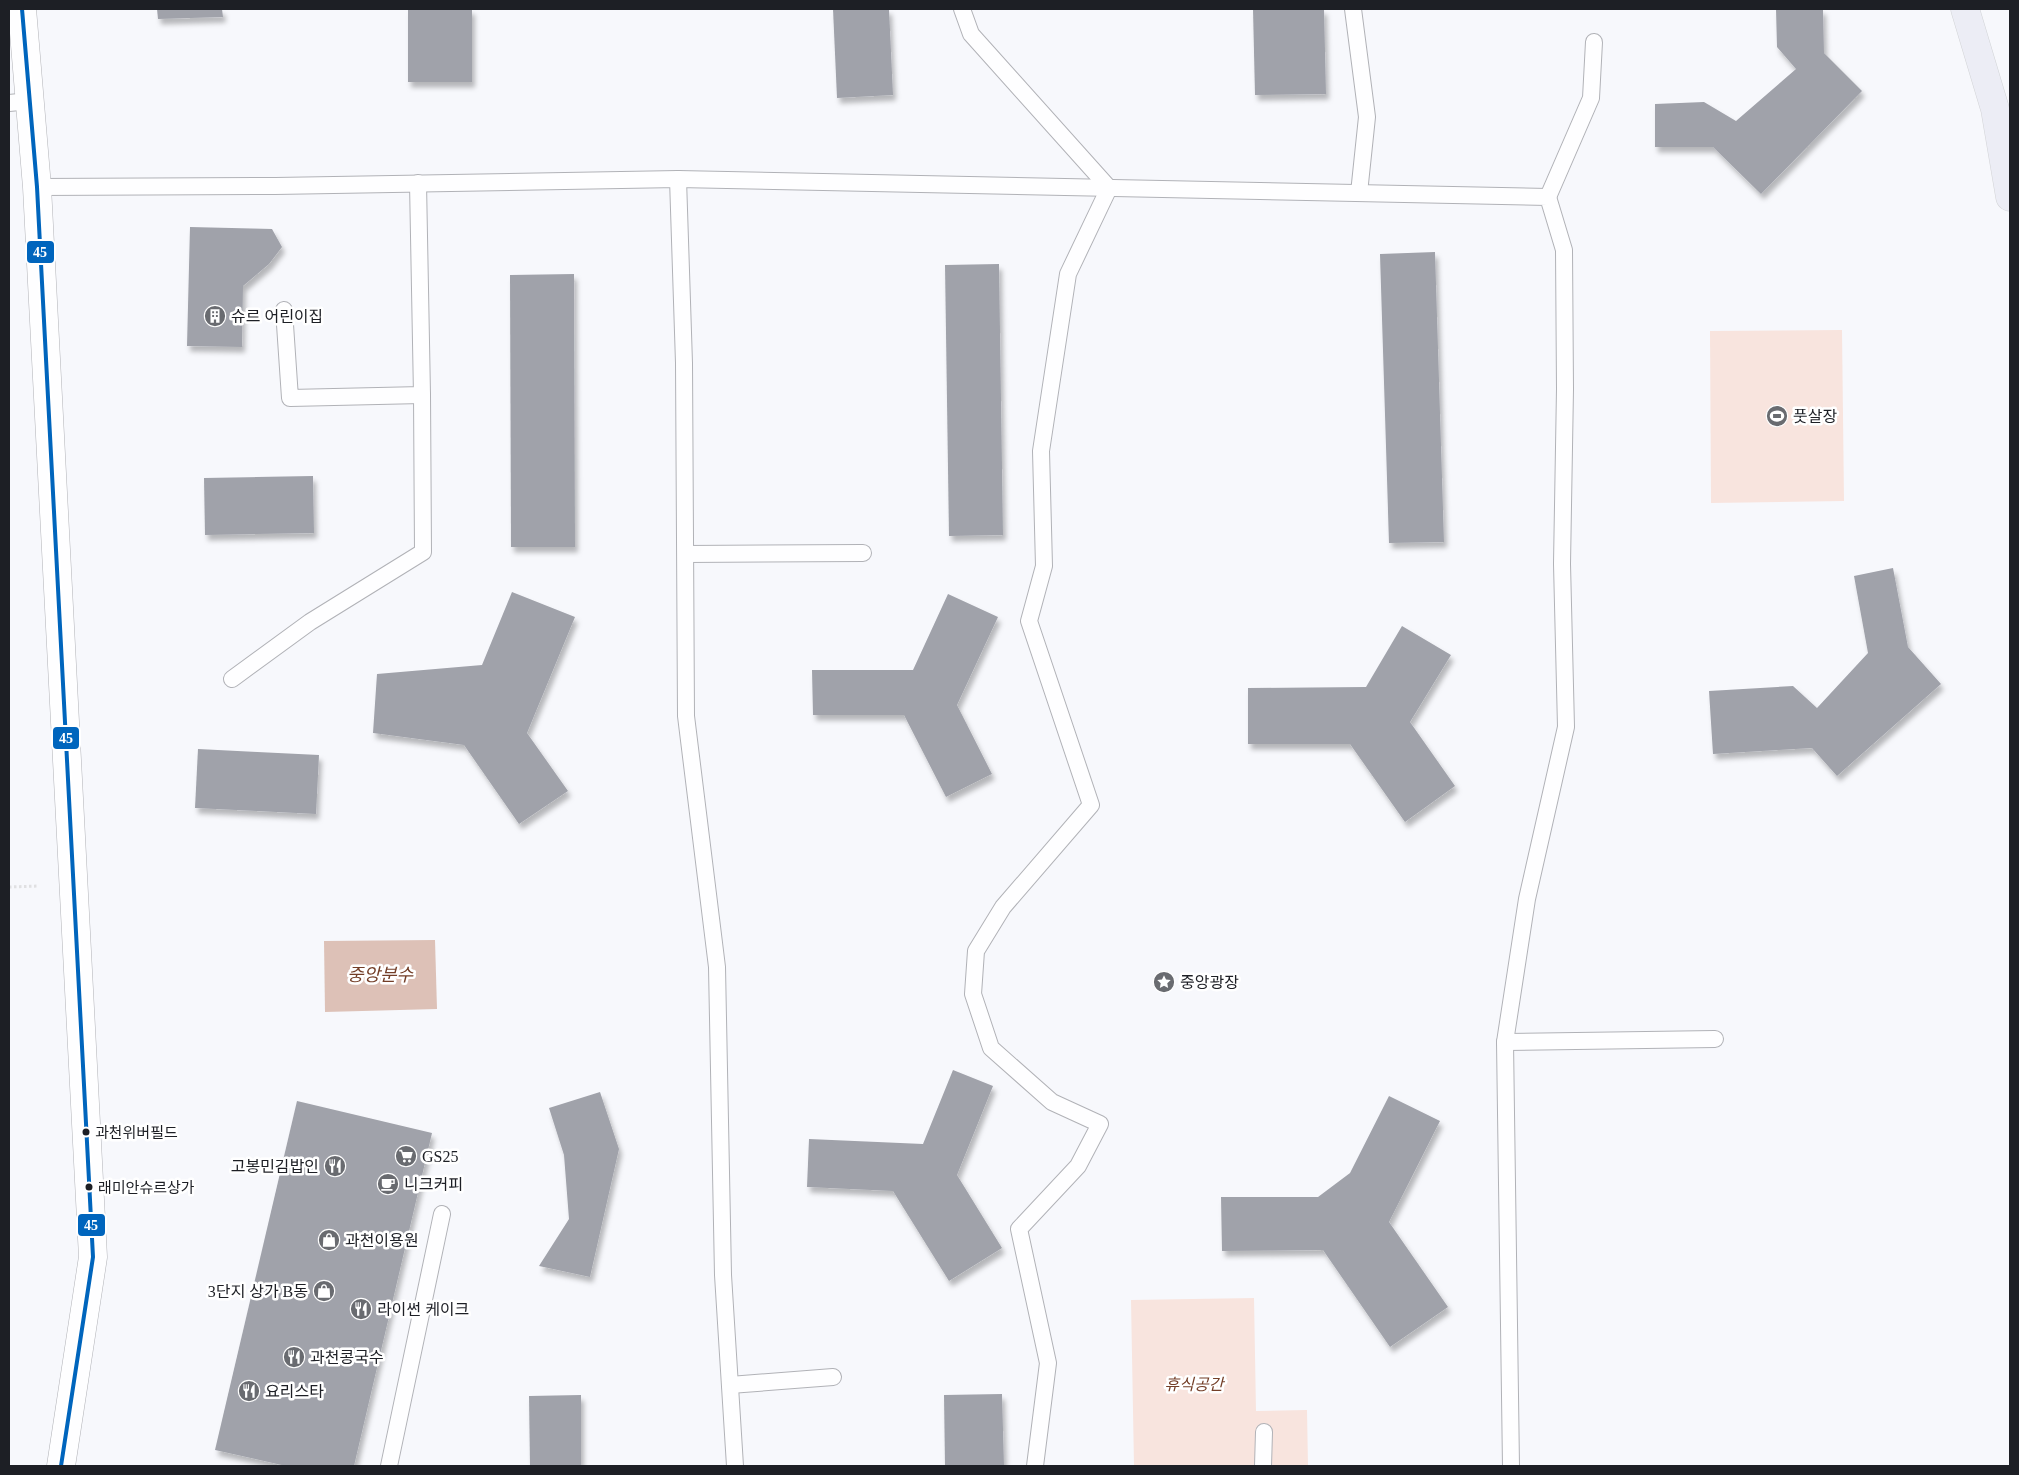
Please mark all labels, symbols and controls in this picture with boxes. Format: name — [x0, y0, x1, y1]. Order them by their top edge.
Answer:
line badge: 45 — [26, 240, 55, 264]
text: 45 — [33, 245, 47, 260]
building icon: 슈르 어린이집 — [203, 304, 227, 328]
place label: 슈르 어린이집 — [231, 308, 323, 325]
sports icon: 풋살장 — [1765, 404, 1789, 428]
place label: 풋살장 — [1793, 408, 1837, 425]
line badge: 45 — [52, 726, 80, 750]
text: 45 — [59, 731, 73, 746]
water label: 중앙분수 — [347, 965, 415, 985]
place icon: 중앙광장 — [1152, 970, 1176, 994]
place label: 중앙광장 — [1180, 974, 1239, 991]
place label: 과천위버필드 — [95, 1124, 178, 1141]
marker: 과천위버필드 — [81, 1127, 91, 1137]
supermarket icon: GS25 — [394, 1144, 418, 1168]
place label: GS25 — [422, 1148, 458, 1165]
restaurant icon: 고봉민김밥인 — [323, 1154, 347, 1178]
place label: 고봉민김밥인 — [231, 1158, 319, 1175]
cafe icon: 니크커피 — [376, 1172, 400, 1196]
place label: 니크커피 — [404, 1176, 463, 1193]
place label: 래미안슈르상가 — [98, 1180, 195, 1196]
marker: 래미안슈르상가 — [84, 1182, 94, 1192]
line badge: 45 — [77, 1213, 106, 1237]
text: 45 — [84, 1218, 98, 1233]
shop icon: 과천이용원 — [317, 1228, 341, 1252]
place label: 과천이용원 — [345, 1232, 419, 1249]
shop icon: 3단지 상가 B동 — [312, 1279, 336, 1303]
place label: 3단지 상가 B동 — [208, 1283, 308, 1300]
restaurant icon: 라이썬 케이크 — [349, 1297, 373, 1321]
place label: 라이썬 케이크 — [377, 1301, 469, 1318]
restaurant icon: 과천콩국수 — [282, 1345, 306, 1369]
place label: 과천콩국수 — [310, 1349, 384, 1366]
park label: 휴식공간 — [1165, 1376, 1226, 1393]
restaurant icon: 요리스타 — [237, 1379, 261, 1403]
place label: 요리스타 — [265, 1383, 324, 1400]

